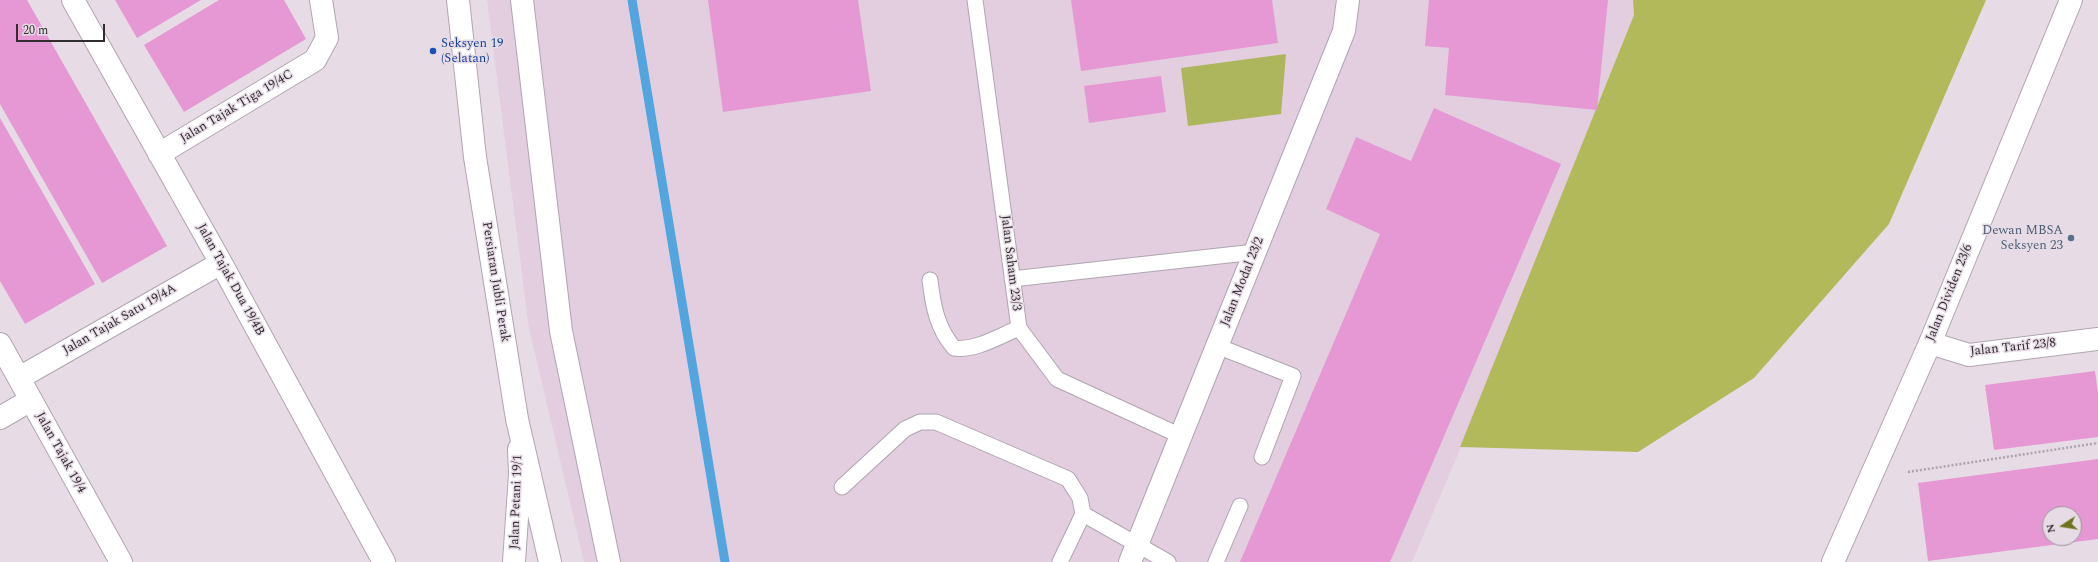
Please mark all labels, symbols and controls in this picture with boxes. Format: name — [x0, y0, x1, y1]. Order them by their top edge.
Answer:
scale bar — [18, 16, 107, 42]
text: 20 m — [23, 21, 48, 40]
place label: Seksyen 19 (Selatan) — [441, 36, 503, 67]
marker: Seksyen 19 (Selatan) — [428, 46, 438, 56]
street label: Jalan Tajak Tiga 19/4C — [178, 67, 296, 147]
street label: Jalan Saham 23/3 — [996, 214, 1024, 312]
street label: Jalan Tajak Dua 19/4B — [193, 221, 267, 339]
street label: Persiaran Jubli Perak — [478, 221, 512, 343]
place label: Dewan MBSA Seksyen 23 — [1982, 223, 2063, 254]
marker: Dewan MBSA Seksyen 23 — [2066, 233, 2076, 243]
street label: Jalan Modal 23/2 — [1218, 235, 1268, 329]
street label: Jalan Dividen 23/6 — [1923, 242, 1977, 344]
street label: Jalan Tajak Satu 19/4A — [60, 281, 180, 359]
street label: Jalan Tarif 23/8 — [1969, 336, 2057, 360]
street label: Jalan Tajak 19/4 — [31, 410, 89, 496]
street label: Jalan Petani 19/1 — [508, 454, 526, 550]
north arrow — [2042, 506, 2082, 546]
text: N — [2042, 522, 2060, 535]

